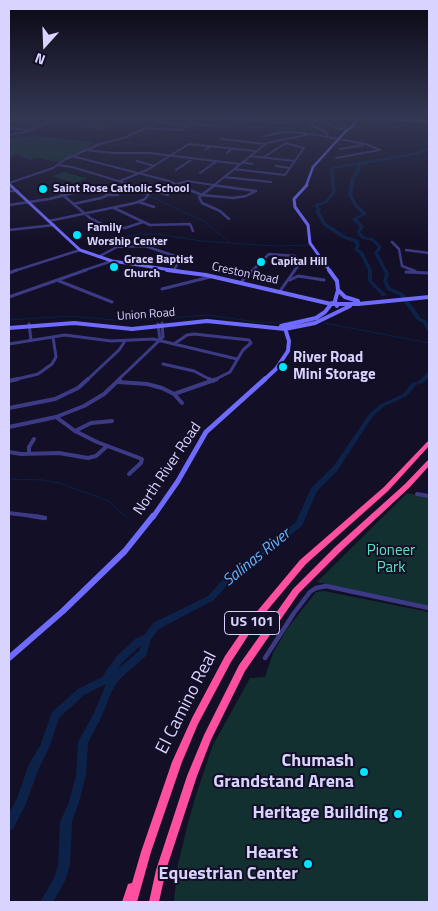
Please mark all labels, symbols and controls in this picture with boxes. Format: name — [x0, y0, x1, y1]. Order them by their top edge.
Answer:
north arrow — [20, 20, 70, 70]
text: N — [32, 48, 48, 71]
place label: Saint Rose Catholic School — [53, 182, 189, 196]
marker: Saint Rose Catholic School — [37, 183, 49, 195]
place label: Family Worship Center — [87, 221, 167, 249]
marker: Family Worship Center — [71, 229, 83, 241]
place label: Grace Baptist Church — [124, 253, 193, 281]
place label: Capital Hill — [271, 255, 327, 269]
marker: Capital Hill — [255, 256, 267, 268]
street label: Creston Road — [210, 260, 280, 288]
marker: Grace Baptist Church — [108, 261, 120, 273]
street label: Union Road — [116, 306, 176, 324]
place label: River Road Mini Storage — [293, 349, 376, 384]
marker: River Road Mini Storage — [277, 361, 289, 373]
street label: North River Road — [130, 419, 206, 519]
water label: Salinas River — [220, 525, 294, 591]
park label: Pioneer Park — [367, 542, 415, 577]
road number: US 101 — [224, 612, 280, 634]
street label: El Camino Real — [152, 648, 222, 758]
place label: Chumash Grandstand Arena — [213, 751, 354, 794]
marker: Chumash Grandstand Arena — [358, 766, 370, 778]
place label: Heritage Building — [252, 803, 388, 825]
marker: Heritage Building — [392, 808, 404, 820]
place label: Hearst Equestrian Center — [159, 843, 298, 886]
marker: Hearst Equestrian Center — [302, 858, 314, 870]

